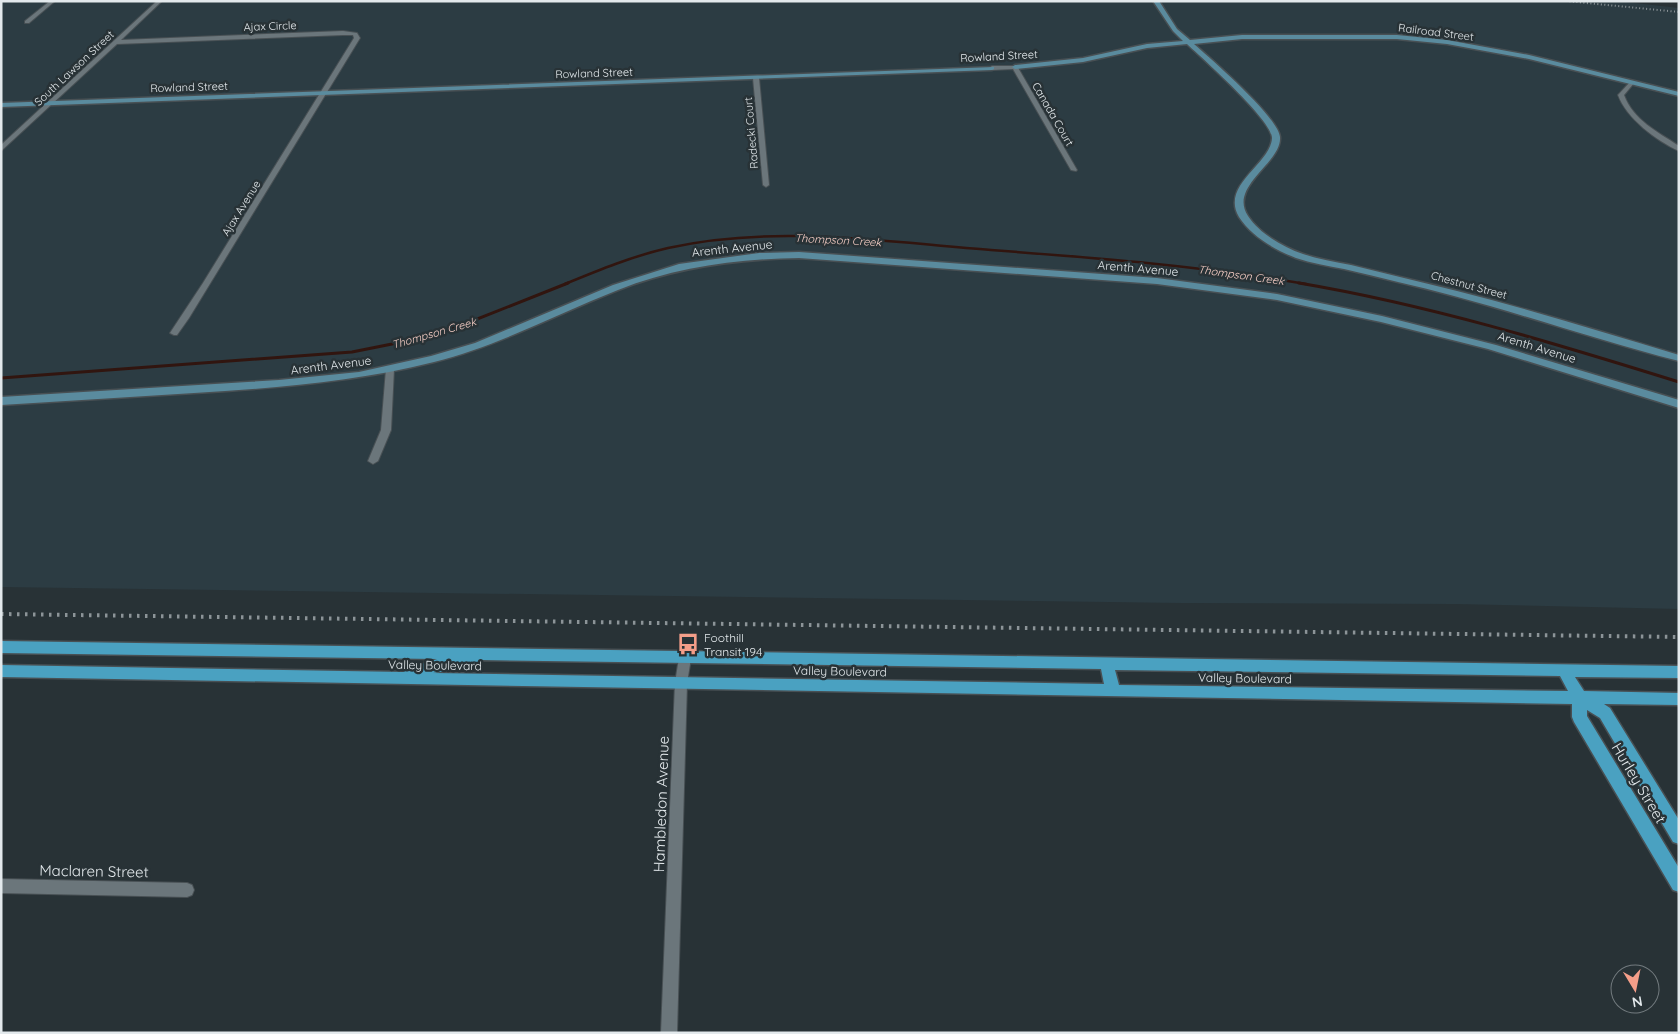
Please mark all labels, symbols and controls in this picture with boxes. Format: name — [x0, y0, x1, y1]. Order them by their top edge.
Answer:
street label: Ajax Circle — [243, 18, 297, 34]
street label: Railroad Street — [1397, 20, 1475, 44]
street label: South Lawson Street — [31, 27, 117, 109]
street label: Rowland Street — [960, 47, 1038, 65]
street label: Rowland Street — [555, 65, 633, 81]
street label: Rowland Street — [150, 79, 228, 95]
street label: Canada Court — [1029, 80, 1077, 149]
street label: Radecki Court — [741, 96, 761, 169]
street label: Ajax Avenue — [218, 178, 264, 238]
water label: Thompson Creek — [794, 231, 883, 249]
street label: Arenth Avenue — [691, 236, 773, 260]
street label: Arenth Avenue — [1097, 257, 1179, 279]
water label: Thompson Creek — [1197, 262, 1286, 288]
street label: Chestnut Street — [1430, 268, 1509, 302]
water label: Thompson Creek — [390, 314, 479, 352]
street label: Arenth Avenue — [1496, 328, 1578, 366]
street label: Arenth Avenue — [290, 353, 372, 377]
place label: Foothill Transit 194 — [704, 630, 762, 659]
bus stop icon: Foothill Transit 194 — [675, 631, 701, 657]
street label: Valley Boulevard — [388, 657, 482, 673]
street label: Valley Boulevard — [793, 663, 887, 679]
street label: Valley Boulevard — [1198, 670, 1292, 686]
street label: Hambledon Avenue — [649, 735, 673, 873]
street label: Hurley Street — [1608, 739, 1670, 827]
street label: Maclaren Street — [39, 861, 149, 881]
north arrow — [1610, 964, 1660, 1014]
text: N — [1631, 992, 1644, 1012]

